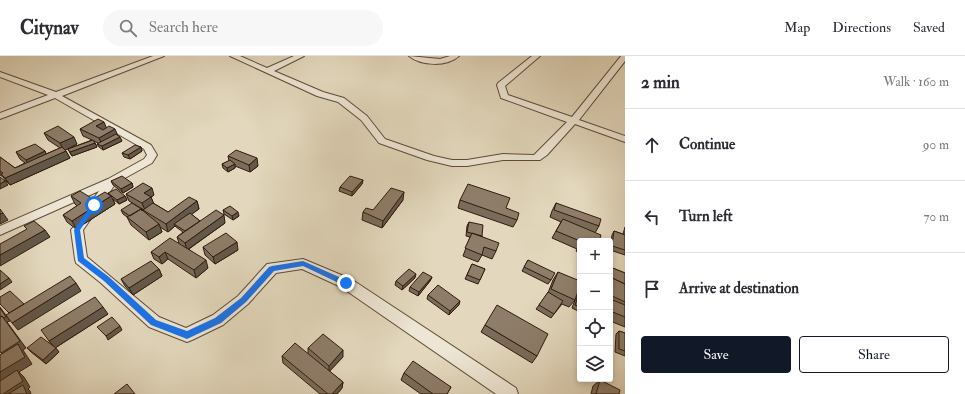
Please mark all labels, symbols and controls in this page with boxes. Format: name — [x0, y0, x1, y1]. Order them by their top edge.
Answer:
search box — [103, 10, 383, 46]
text: Citynav — [20, 16, 79, 40]
icon: search — [117, 17, 139, 39]
text: Search here — [149, 18, 218, 37]
text: Map — [784, 19, 810, 36]
text: Directions — [832, 19, 891, 36]
text: Saved — [913, 19, 945, 36]
text: 2 min — [641, 72, 680, 93]
text: Walk · 160 m — [883, 74, 949, 90]
icon: ahead — [641, 134, 663, 156]
text: Continue — [679, 135, 735, 154]
text: 90 m — [923, 137, 949, 153]
route start — [85, 196, 103, 214]
icon: left — [641, 206, 663, 228]
text: Turn left — [679, 207, 733, 226]
text: 70 m — [924, 209, 949, 225]
map controls — [577, 238, 613, 382]
button: + — [577, 238, 613, 274]
route end — [337, 274, 355, 292]
button: − — [577, 274, 613, 310]
icon: arrive — [641, 278, 663, 300]
text: Arrive at destination — [679, 279, 799, 298]
button: locate — [577, 310, 613, 346]
button: Save — [641, 336, 791, 373]
button: Share — [799, 336, 949, 373]
button: layers — [577, 346, 613, 382]

